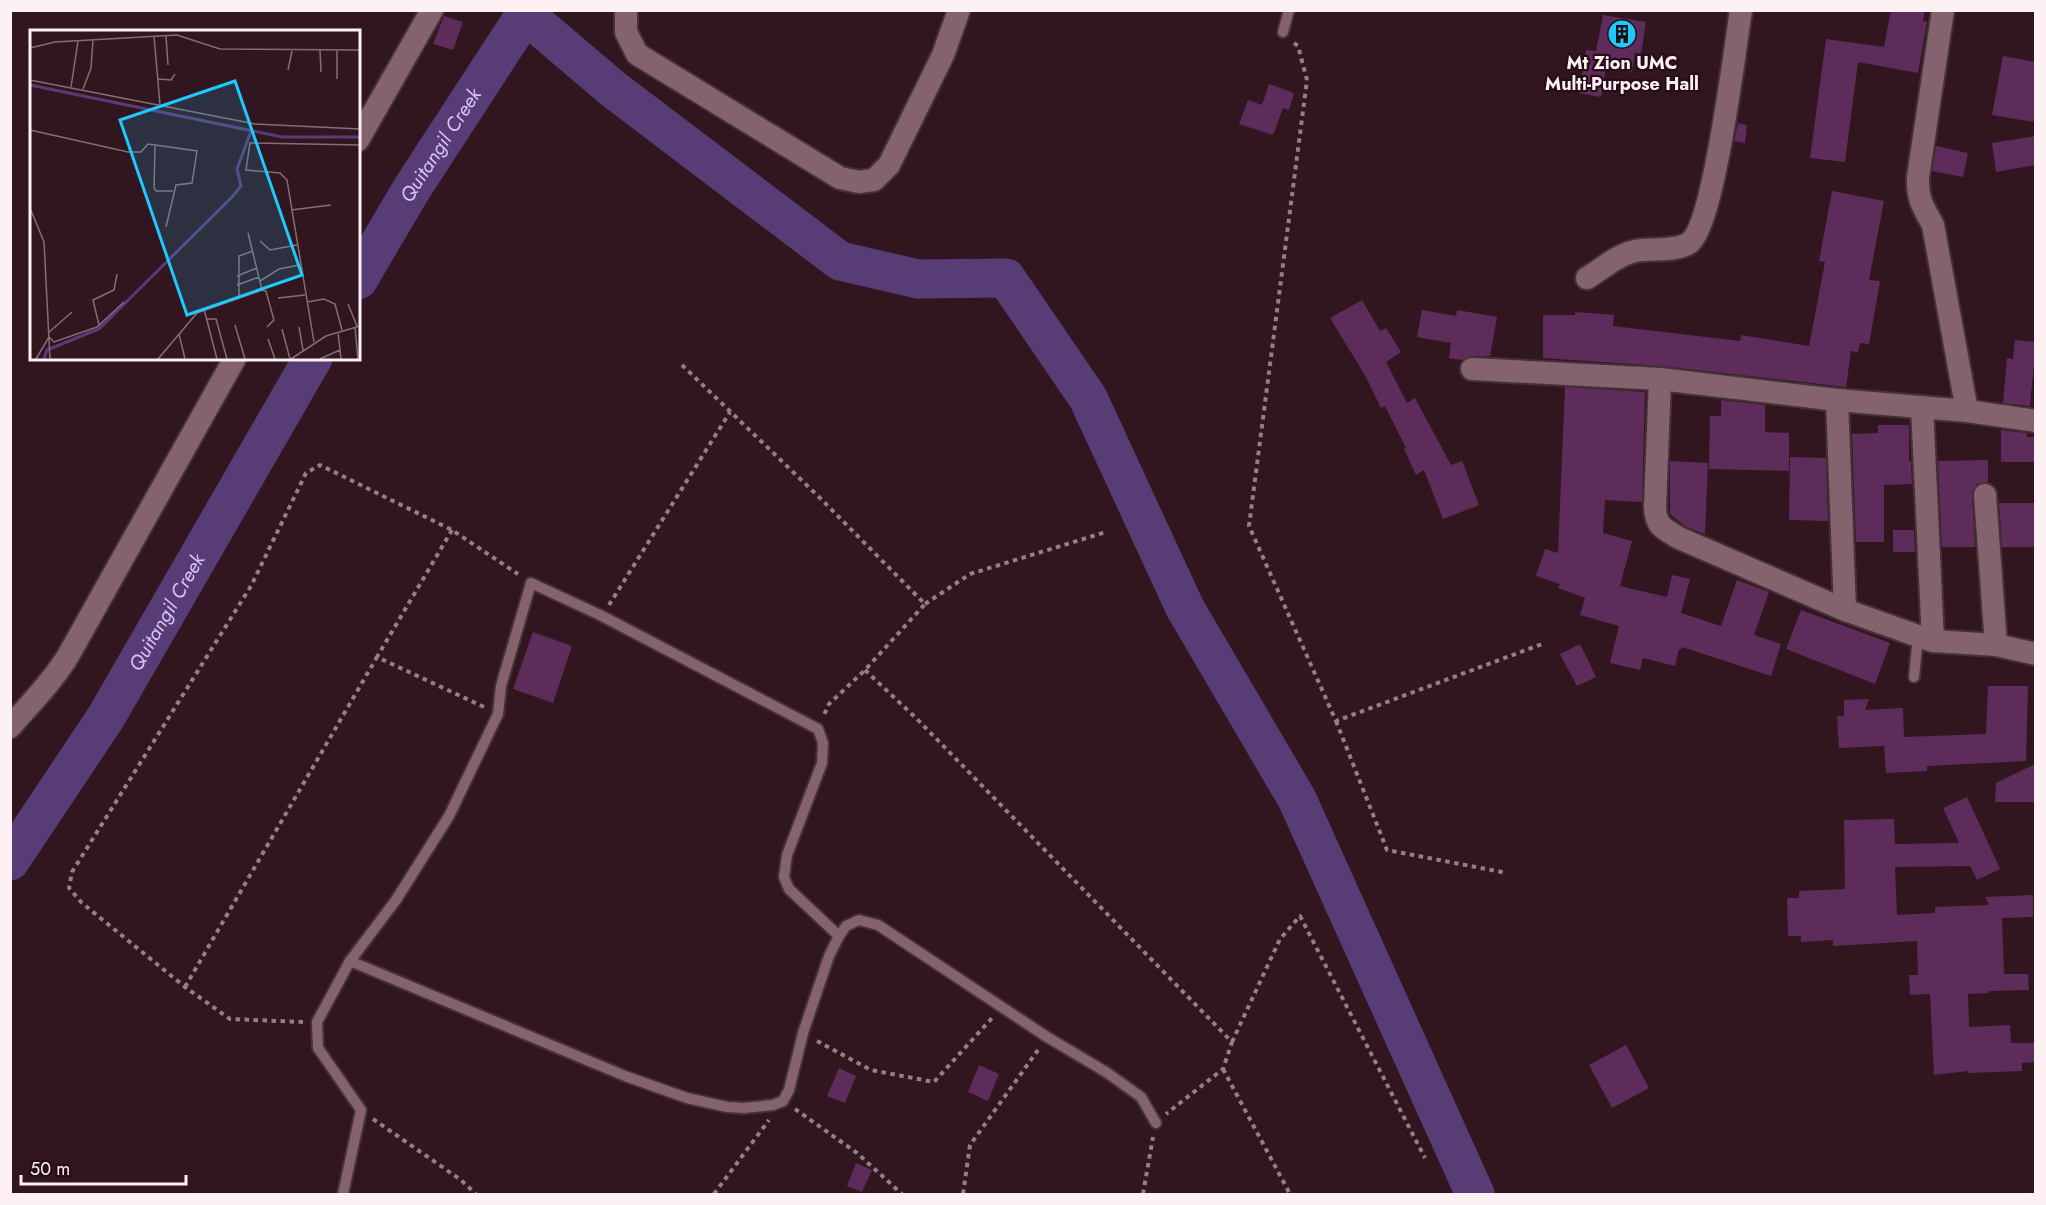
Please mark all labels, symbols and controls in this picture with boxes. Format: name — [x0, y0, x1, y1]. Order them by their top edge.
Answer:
building icon: Mt Zion UMC Multi-Purpose Hall — [1606, 18, 1638, 50]
inset map — [30, 30, 360, 360]
place label: Mt Zion UMC Multi-Purpose Hall — [1545, 50, 1699, 97]
water label: Quitangil Creek — [393, 81, 489, 208]
water label: Quitangil Creek — [121, 547, 213, 677]
scale bar — [21, 1148, 186, 1186]
text: 50 m — [30, 1156, 70, 1182]

